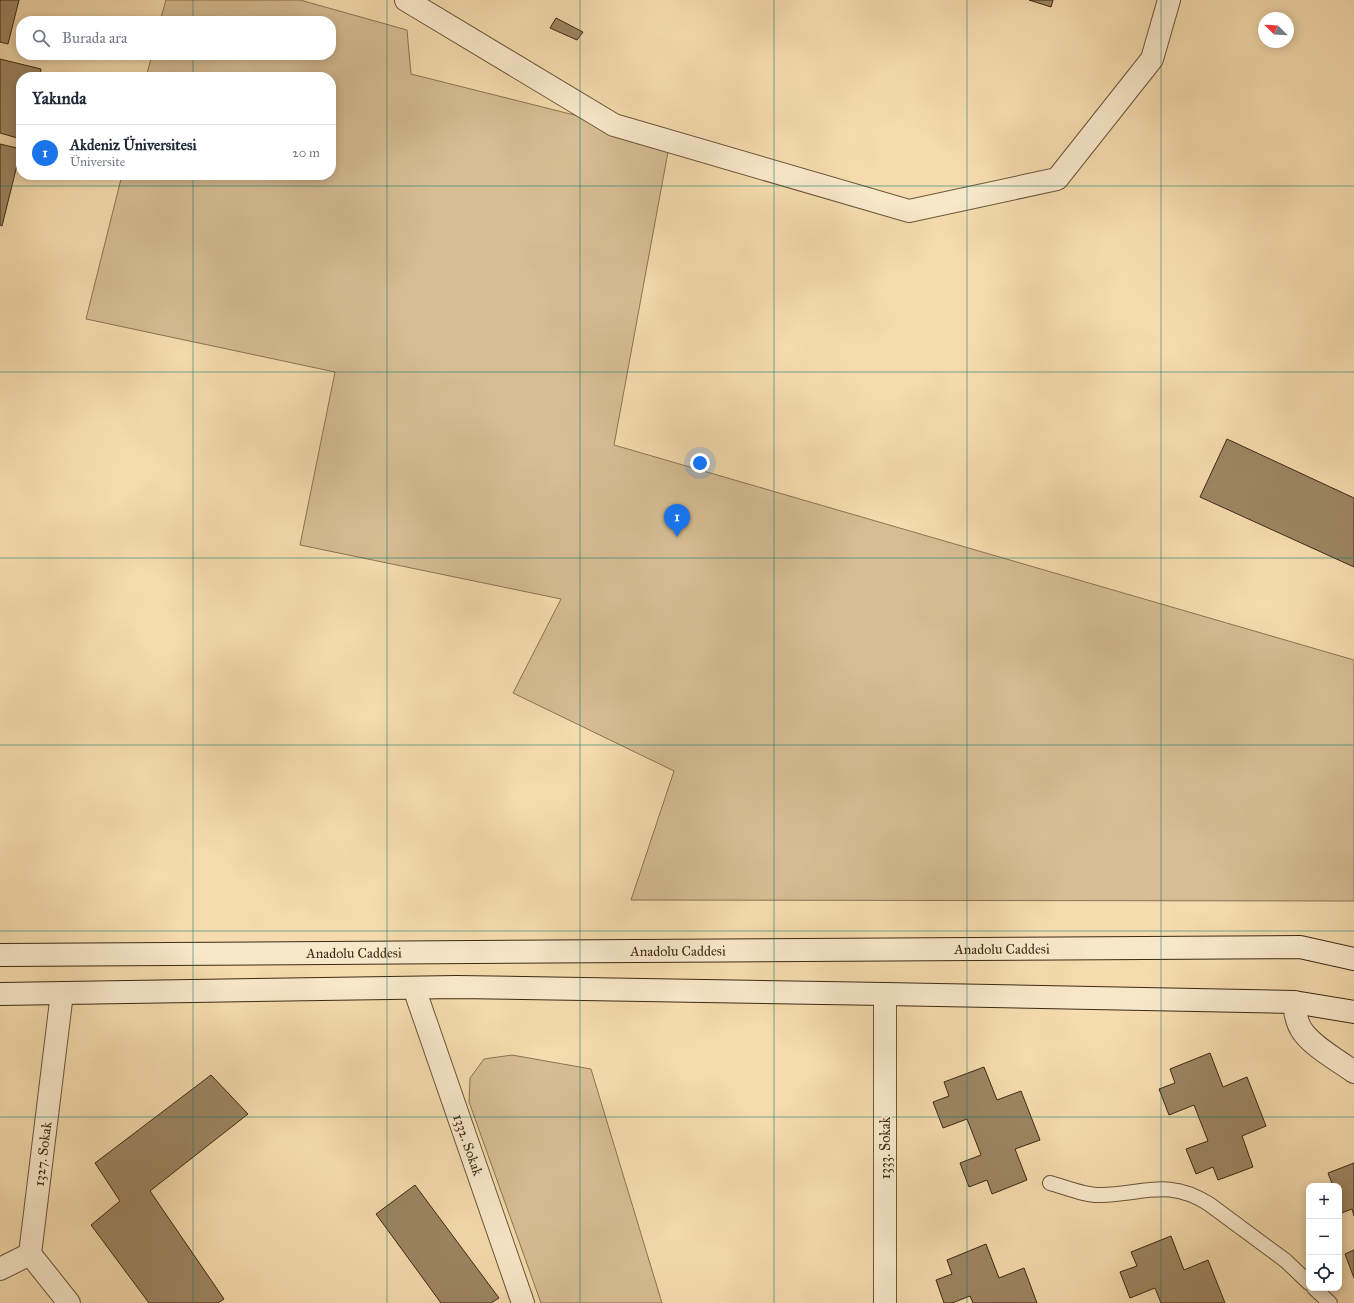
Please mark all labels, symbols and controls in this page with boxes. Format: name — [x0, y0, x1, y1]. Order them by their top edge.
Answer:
north arrow — [1258, 12, 1294, 48]
search box — [16, 16, 336, 60]
icon: search — [30, 27, 52, 49]
text: Burada ara — [62, 29, 127, 47]
text: Yakında — [32, 88, 86, 109]
text: Akdeniz Üniversitesi — [70, 136, 197, 154]
text: 1 — [42, 145, 48, 161]
text: 20 m — [292, 145, 320, 161]
text: Üniversite — [70, 154, 125, 170]
your location — [690, 453, 710, 473]
pin: 1 — [664, 504, 690, 537]
street label: Anadolu Caddesi — [953, 940, 1050, 958]
street label: Anadolu Caddesi — [629, 942, 726, 960]
street label: Anadolu Caddesi — [305, 944, 402, 962]
street label: 1332. Sokak — [450, 1112, 487, 1178]
street label: 1333. Sokak — [877, 1116, 894, 1179]
street label: 1327. Sokak — [31, 1120, 55, 1187]
map controls — [1306, 1183, 1342, 1291]
button: + — [1306, 1183, 1342, 1219]
button: − — [1306, 1219, 1342, 1255]
button: locate — [1306, 1255, 1342, 1291]

